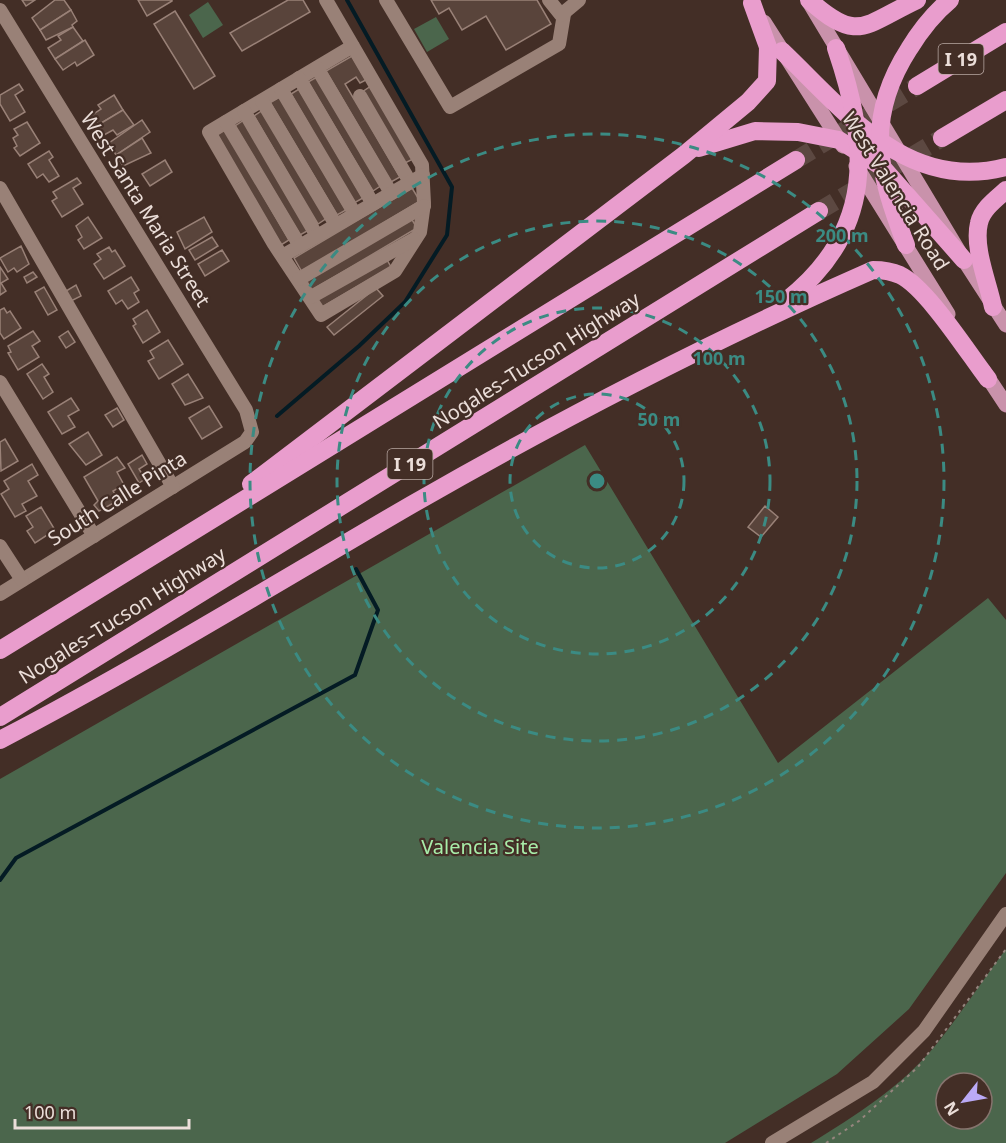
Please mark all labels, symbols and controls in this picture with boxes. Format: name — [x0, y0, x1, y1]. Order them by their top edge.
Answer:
road number: I 19 — [938, 44, 984, 74]
street label: West Santa Maria Street — [75, 107, 217, 311]
street label: West Valencia Road — [836, 107, 956, 275]
text: 200 m — [815, 223, 869, 247]
text: 150 m — [754, 284, 808, 308]
street label: Nogales–Tucson Highway — [427, 285, 645, 435]
text: 100 m — [692, 346, 746, 370]
text: 50 m — [638, 407, 680, 431]
street label: South Calle Pinta — [42, 444, 192, 552]
road number: I 19 — [388, 449, 432, 479]
centre of rings — [587, 471, 607, 491]
street label: Nogales–Tucson Highway — [13, 540, 231, 690]
park label: Valencia Site — [421, 833, 539, 860]
north arrow — [934, 1071, 994, 1131]
scale bar — [15, 1092, 189, 1130]
text: N — [938, 1097, 964, 1120]
text: 100 m — [24, 1100, 76, 1124]

